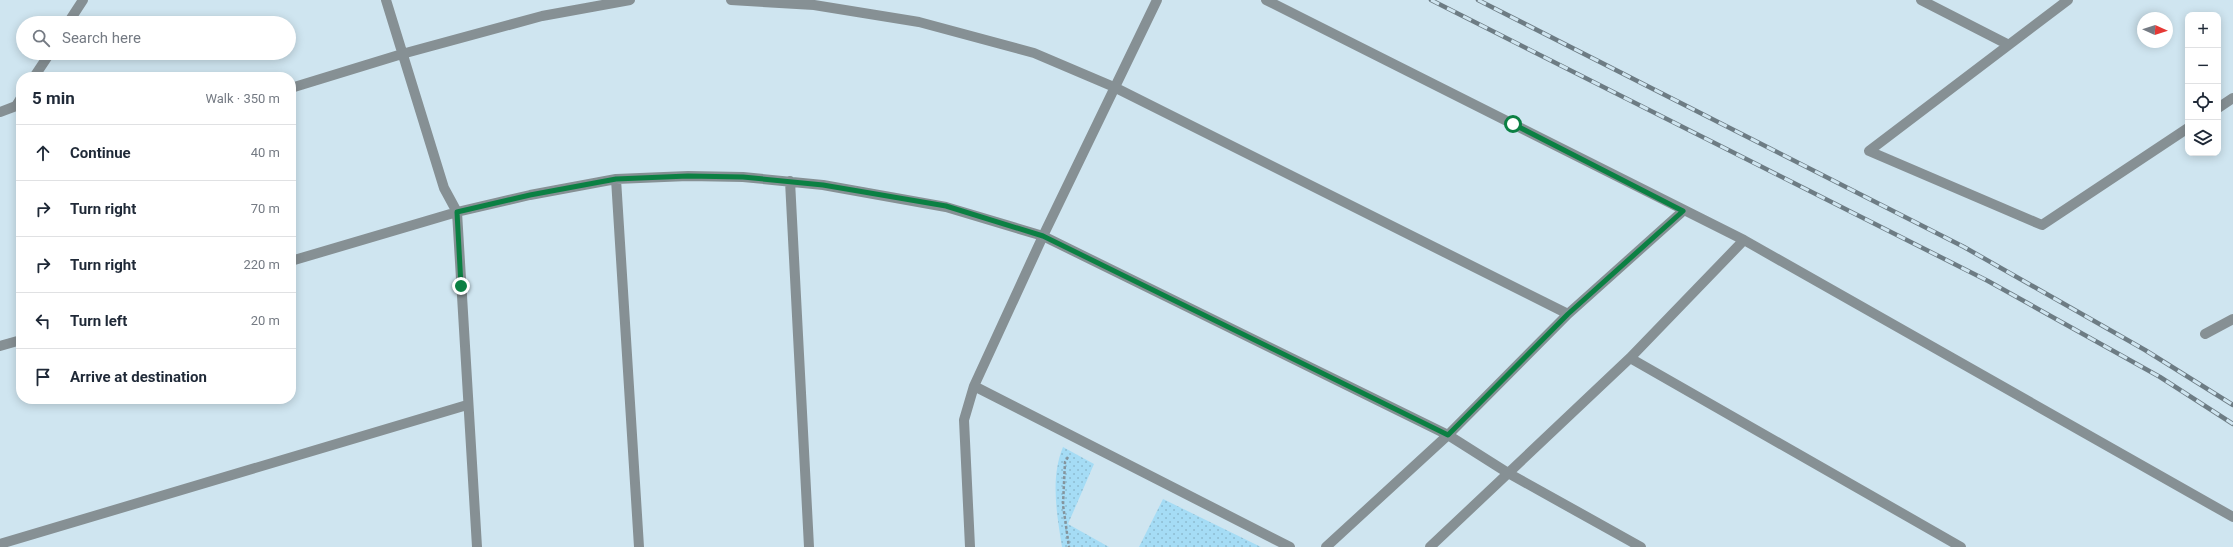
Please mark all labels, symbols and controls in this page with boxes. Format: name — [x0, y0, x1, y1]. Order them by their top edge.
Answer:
north arrow — [2137, 12, 2173, 48]
map controls — [2185, 12, 2221, 156]
button: + — [2185, 12, 2221, 48]
search box — [16, 16, 296, 60]
icon: search — [30, 27, 52, 49]
text: Search here — [62, 29, 141, 47]
button: − — [2185, 48, 2221, 84]
button: locate — [2185, 84, 2221, 120]
text: 5 min — [32, 88, 75, 108]
text: Walk · 350 m — [205, 91, 280, 106]
route start — [1504, 115, 1522, 133]
button: layers — [2185, 120, 2221, 156]
icon: ahead — [32, 142, 54, 164]
text: Continue — [70, 144, 131, 162]
text: 40 m — [251, 145, 280, 160]
icon: right — [32, 198, 54, 220]
text: Turn right — [70, 200, 136, 218]
text: 70 m — [251, 201, 280, 216]
icon: right — [32, 254, 54, 276]
text: Turn right — [70, 256, 136, 274]
text: 220 m — [243, 257, 280, 272]
route end — [452, 277, 470, 295]
icon: left — [32, 310, 54, 332]
text: Turn left — [70, 312, 127, 330]
text: 20 m — [251, 313, 280, 328]
icon: arrive — [32, 366, 54, 388]
text: Arrive at destination — [70, 368, 207, 386]

